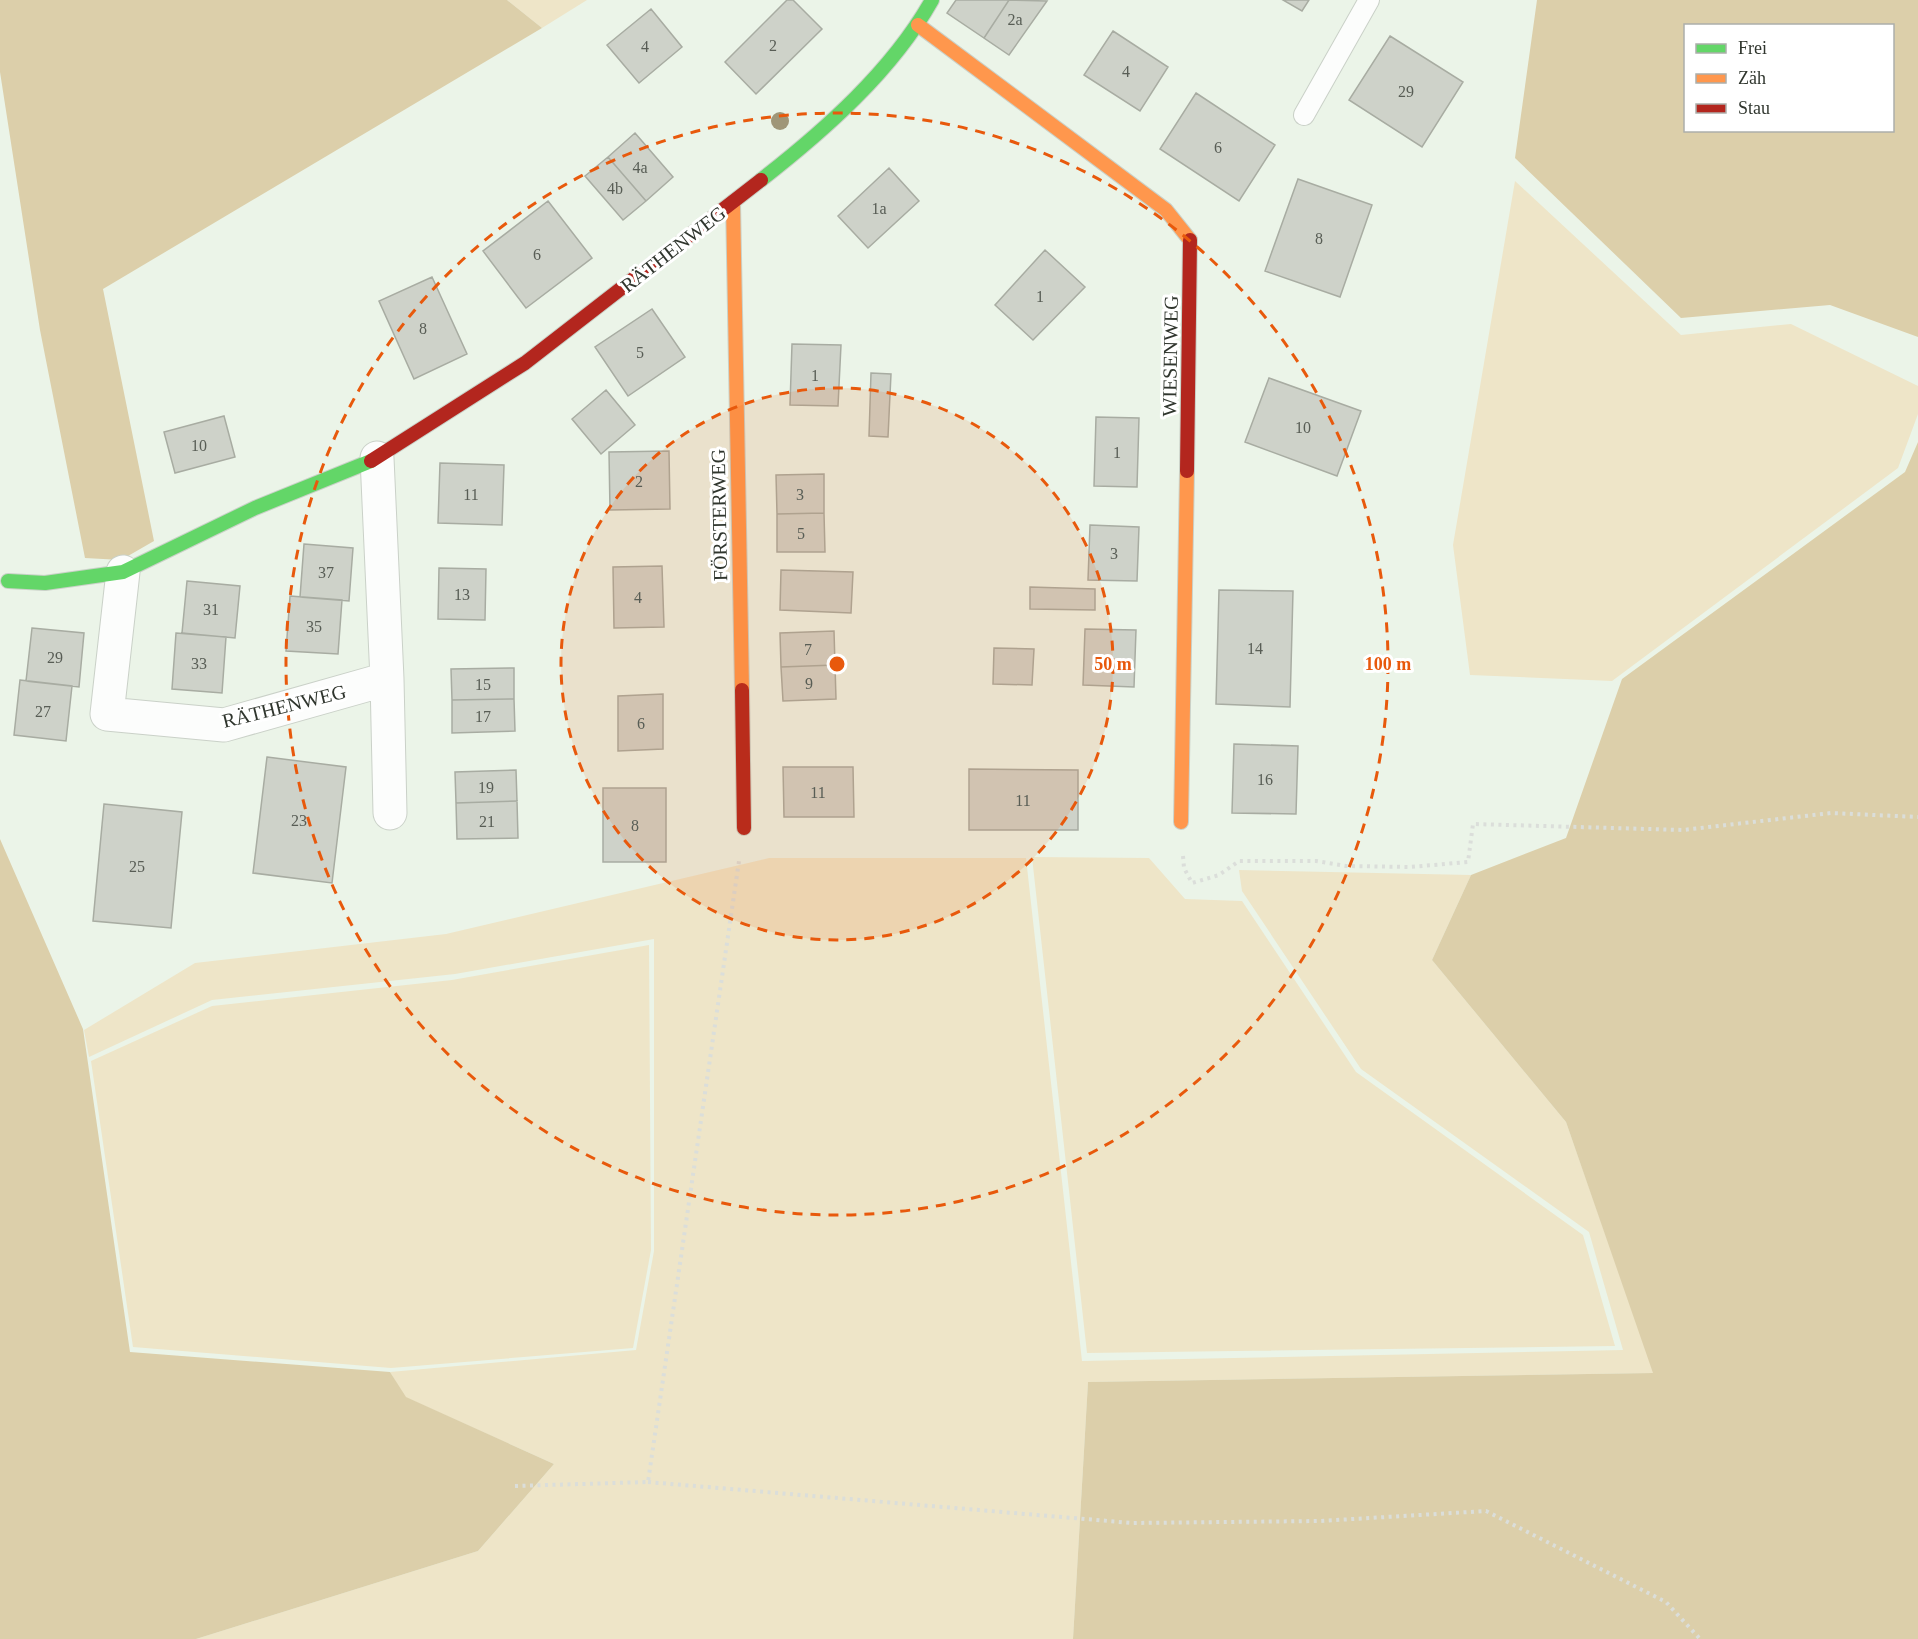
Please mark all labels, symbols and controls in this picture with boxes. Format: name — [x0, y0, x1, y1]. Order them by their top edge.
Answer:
house number: 2a — [1007, 11, 1023, 28]
legend — [1684, 24, 1894, 132]
house number: 2 — [769, 37, 777, 54]
house number: 4 — [641, 38, 649, 55]
text: Frei — [1738, 38, 1767, 58]
house number: 4 — [1122, 63, 1130, 80]
text: Zäh — [1738, 68, 1766, 88]
house number: 29 — [1398, 83, 1414, 100]
text: Stau — [1738, 98, 1770, 118]
house number: 6 — [1214, 139, 1222, 156]
house number: 4a — [632, 159, 648, 176]
house number: 4b — [607, 180, 623, 197]
house number: 1a — [871, 200, 887, 217]
street label: RÄTHENWEG — [616, 201, 730, 297]
house number: 8 — [1315, 230, 1323, 247]
house number: 6 — [533, 246, 541, 263]
house number: 1 — [1036, 288, 1044, 305]
street label: WIESENWEG — [1158, 295, 1182, 417]
house number: 8 — [419, 320, 427, 337]
house number: 5 — [636, 344, 644, 361]
house number: 1 — [811, 367, 819, 384]
house number: 10 — [1295, 419, 1311, 436]
house number: 10 — [191, 437, 207, 454]
house number: 1 — [1113, 444, 1121, 461]
street label: FÖRSTERWEG — [707, 449, 731, 581]
house number: 2 — [635, 473, 643, 490]
house number: 11 — [463, 486, 479, 503]
house number: 3 — [796, 486, 804, 503]
house number: 5 — [797, 525, 805, 542]
house number: 3 — [1110, 545, 1118, 562]
house number: 37 — [318, 564, 334, 581]
house number: 13 — [454, 586, 470, 603]
house number: 4 — [634, 589, 642, 606]
house number: 31 — [203, 601, 219, 618]
house number: 35 — [306, 618, 322, 635]
house number: 14 — [1247, 640, 1263, 657]
house number: 7 — [804, 641, 812, 658]
house number: 29 — [47, 649, 63, 666]
centre of rings — [827, 654, 847, 674]
text: 50 m — [1094, 654, 1132, 674]
text: 100 m — [1365, 654, 1411, 674]
house number: 33 — [191, 655, 207, 672]
house number: 9 — [805, 675, 813, 692]
house number: 15 — [475, 676, 491, 693]
street label: RÄTHENWEG — [220, 680, 348, 732]
house number: 27 — [35, 703, 51, 720]
house number: 17 — [475, 708, 491, 725]
house number: 6 — [637, 715, 645, 732]
house number: 16 — [1257, 771, 1273, 788]
house number: 19 — [478, 779, 494, 796]
house number: 11 — [810, 784, 826, 801]
house number: 11 — [1015, 792, 1031, 809]
house number: 23 — [291, 812, 307, 829]
house number: 21 — [479, 813, 495, 830]
house number: 8 — [631, 817, 639, 834]
house number: 25 — [129, 858, 145, 875]

